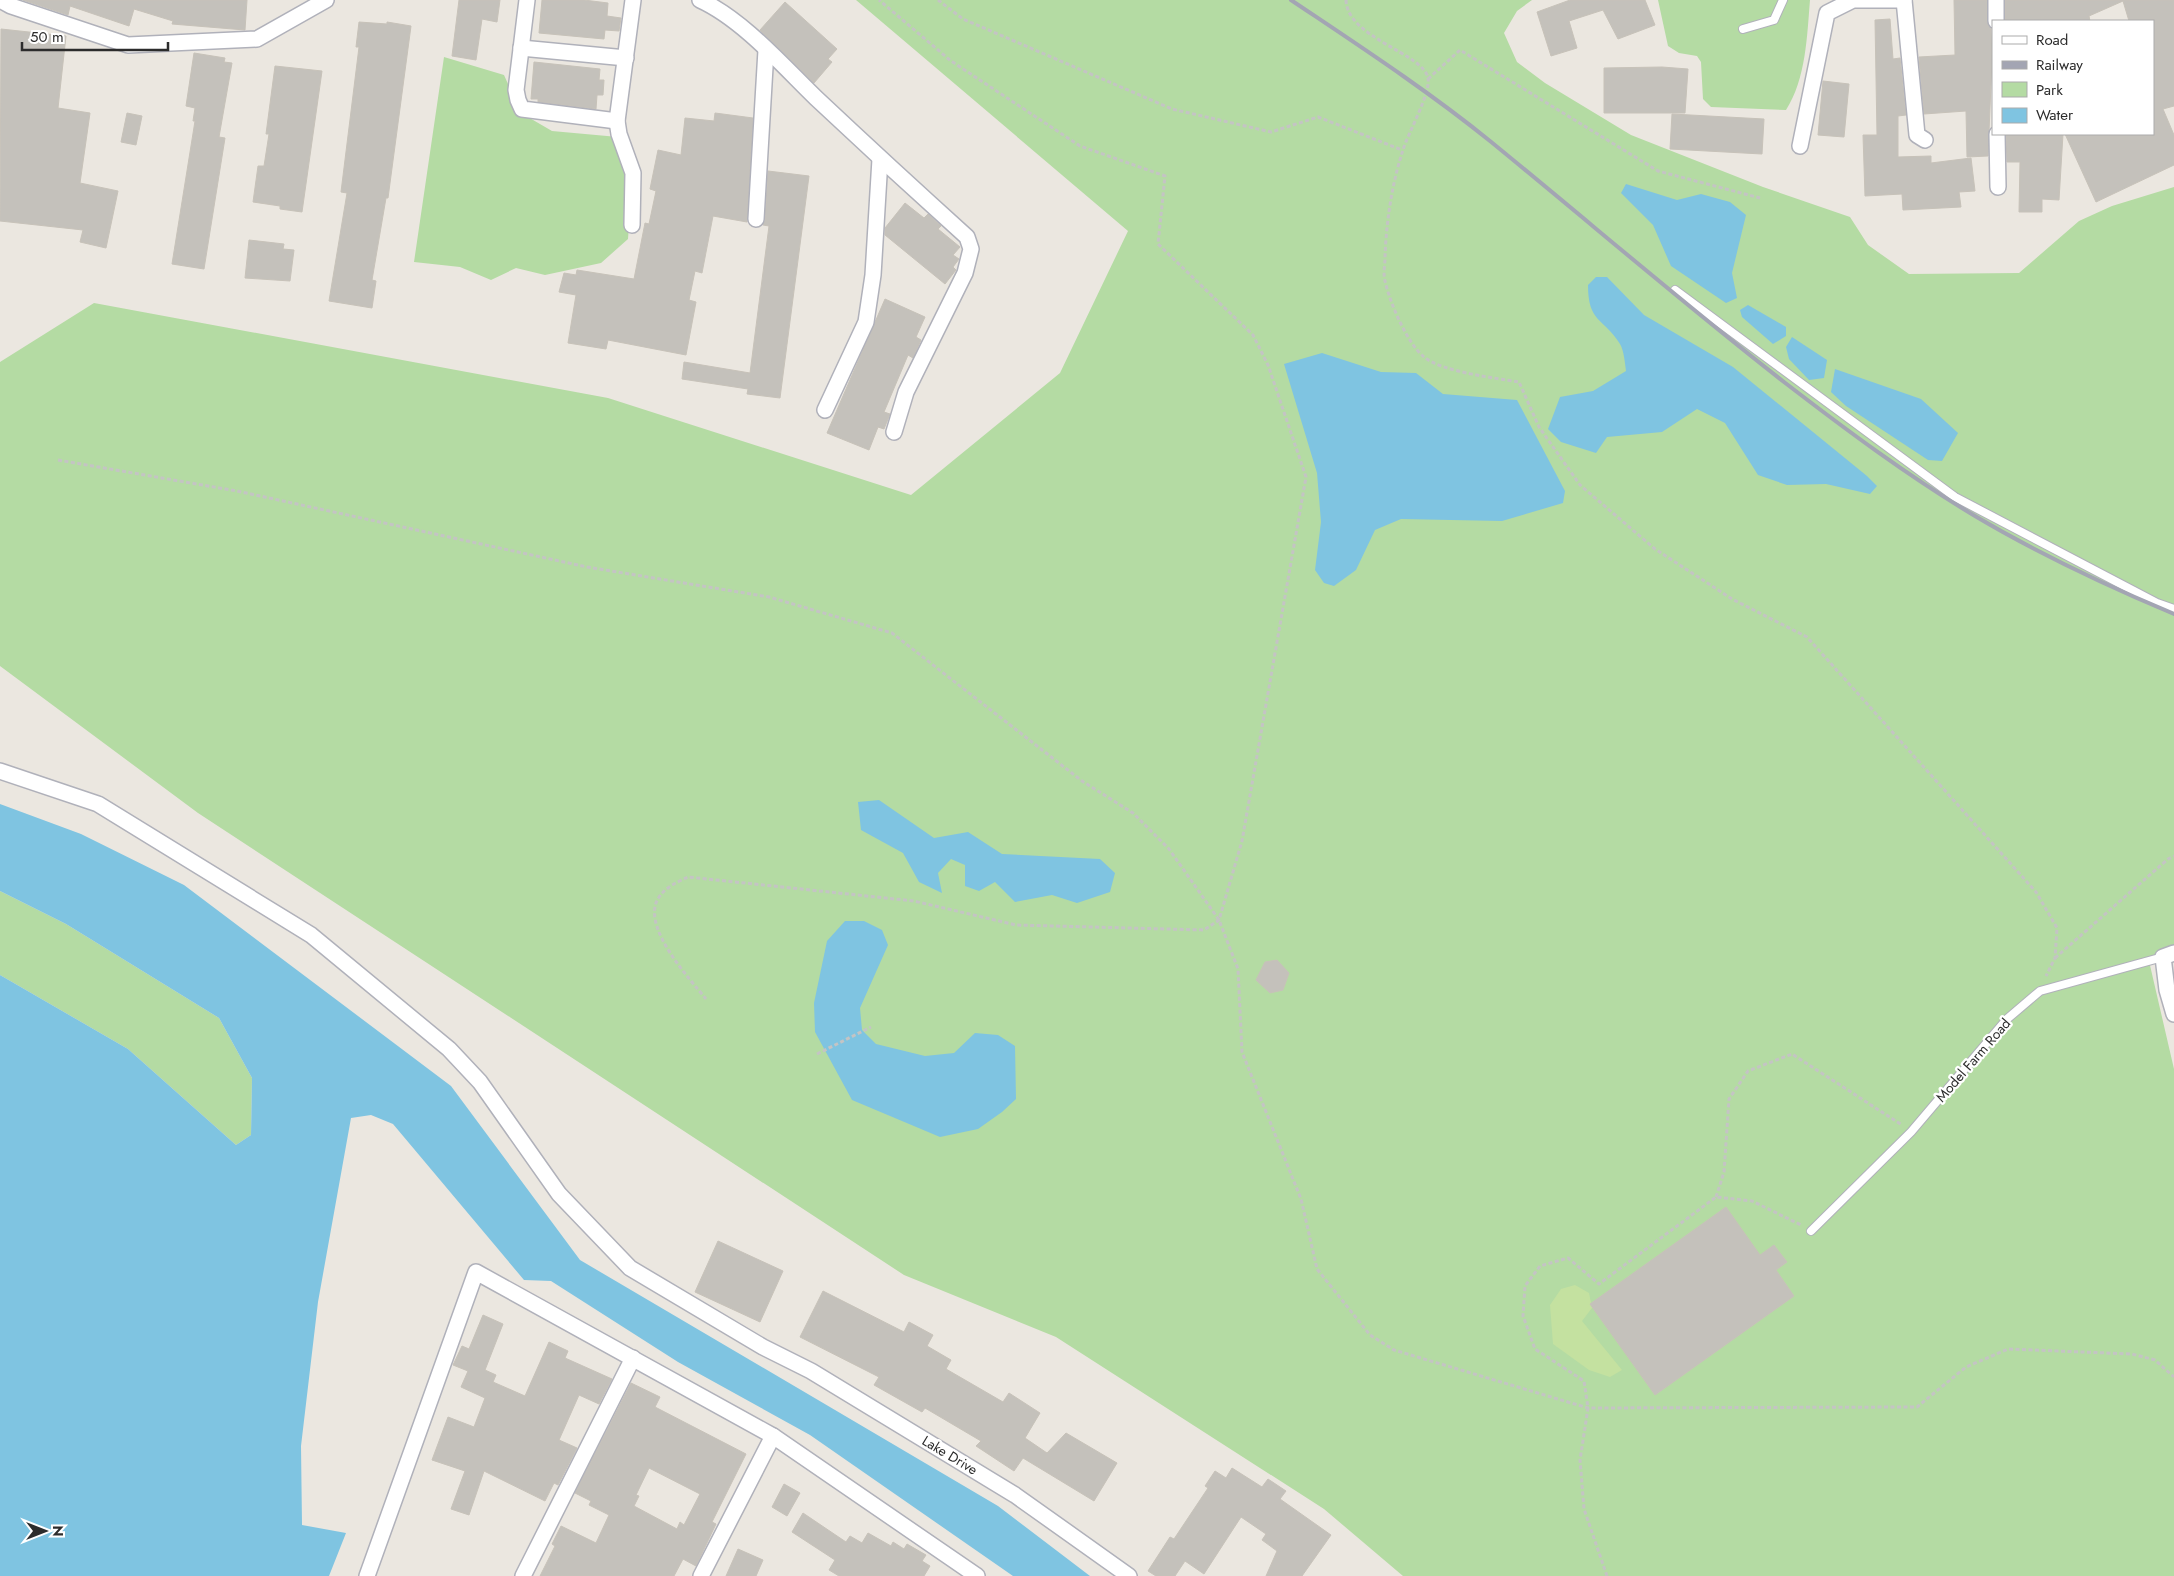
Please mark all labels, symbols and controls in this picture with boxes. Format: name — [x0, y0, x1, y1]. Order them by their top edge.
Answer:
scale bar — [22, 20, 169, 52]
legend — [1992, 20, 2154, 135]
text: 50 m — [30, 26, 64, 48]
text: Road — [2036, 29, 2068, 51]
text: Railway — [2036, 54, 2083, 76]
text: Park — [2036, 79, 2063, 101]
text: Water — [2036, 104, 2074, 126]
street label: Model Farm Road — [1931, 1014, 2015, 1106]
street label: Lake Drive — [918, 1431, 982, 1479]
north arrow — [20, 1506, 70, 1556]
text: N — [48, 1525, 68, 1537]

